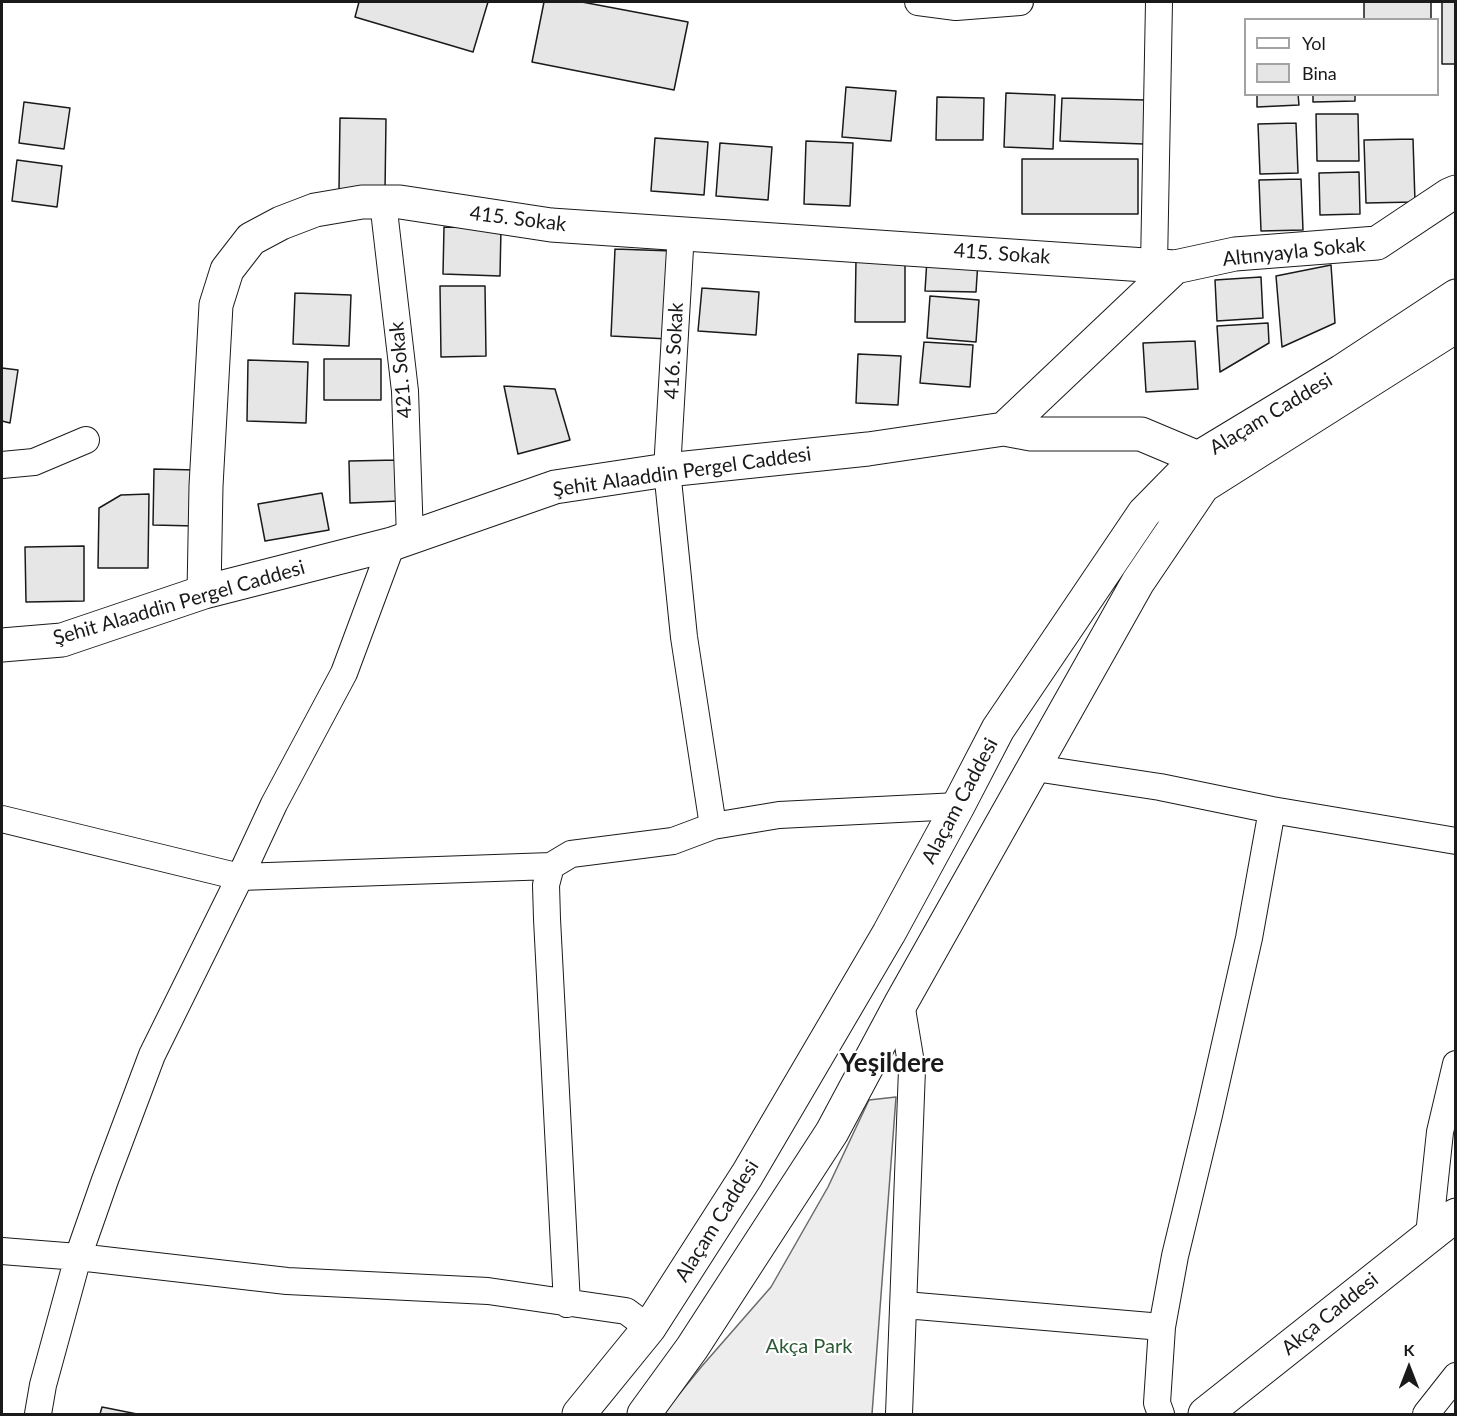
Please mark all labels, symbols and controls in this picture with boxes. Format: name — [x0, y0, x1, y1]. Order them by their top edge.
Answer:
legend — [1244, 18, 1439, 96]
text: Yol — [1302, 32, 1326, 54]
text: Bina — [1302, 62, 1337, 84]
street label: 415. Sokak — [468, 201, 568, 237]
street label: Altınyayla Sokak — [1221, 233, 1367, 271]
street label: 415. Sokak — [953, 239, 1051, 269]
street label: 416. Sokak — [659, 302, 689, 400]
street label: 421. Sokak — [385, 321, 417, 419]
street label: Alaçam Caddesi — [1205, 368, 1337, 460]
street label: Şehit Alaaddin Pergel Caddesi — [551, 442, 813, 502]
street label: Şehit Alaaddin Pergel Caddesi — [50, 556, 308, 650]
street label: Alaçam Caddesi — [917, 734, 1003, 868]
district label: Yeşildere — [840, 1048, 944, 1080]
street label: Alaçam Caddesi — [670, 1156, 764, 1286]
street label: Akça Caddesi — [1277, 1268, 1383, 1360]
park label: Akça Park — [766, 1335, 852, 1359]
north arrow — [1379, 1338, 1439, 1398]
text: K — [1404, 1340, 1414, 1359]

